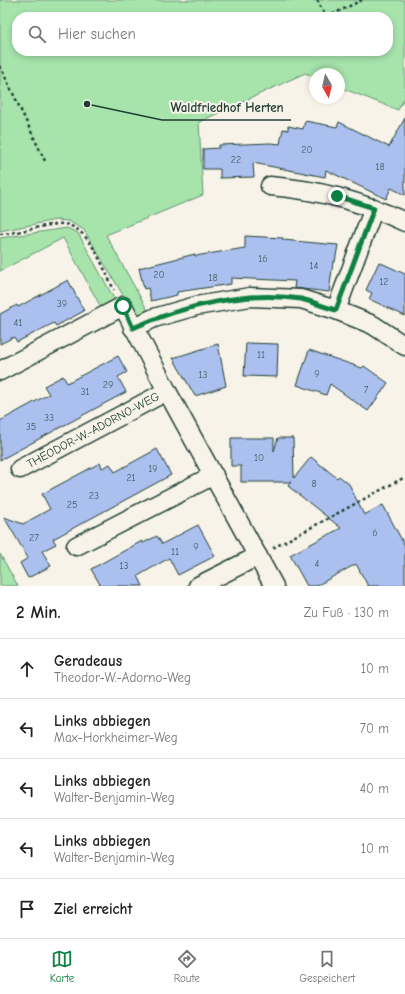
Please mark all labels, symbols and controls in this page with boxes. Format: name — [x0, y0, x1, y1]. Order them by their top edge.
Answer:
search box — [12, 12, 393, 56]
icon: search — [26, 23, 48, 45]
text: Hier suchen — [58, 25, 136, 43]
north arrow — [309, 68, 345, 104]
callout: Waldfriedhof Herten — [162, 95, 291, 120]
text: Waldfriedhof Herten — [170, 100, 284, 115]
house number: 20 — [301, 144, 313, 156]
house number: 22 — [231, 154, 241, 166]
house number: 18 — [375, 161, 385, 173]
route end — [328, 187, 346, 205]
house number: 16 — [258, 253, 268, 265]
house number: 14 — [310, 260, 319, 272]
house number: 20 — [153, 269, 165, 281]
house number: 18 — [208, 272, 218, 284]
house number: 12 — [379, 276, 389, 288]
route start — [114, 297, 132, 315]
house number: 39 — [57, 298, 67, 310]
house number: 41 — [14, 317, 22, 329]
house number: 11 — [257, 349, 265, 361]
house number: 9 — [314, 368, 320, 380]
house number: 13 — [198, 369, 208, 381]
house number: 29 — [103, 379, 113, 391]
house number: 7 — [364, 384, 369, 396]
house number: 31 — [80, 386, 90, 398]
street label: THEODOR-W.-ADORNO-WEG — [24, 389, 162, 471]
house number: 33 — [44, 412, 54, 424]
house number: 35 — [26, 421, 36, 433]
house number: 10 — [254, 452, 264, 464]
house number: 19 — [148, 463, 158, 475]
house number: 21 — [126, 472, 136, 484]
house number: 8 — [311, 478, 317, 490]
house number: 23 — [89, 490, 99, 502]
house number: 25 — [67, 499, 77, 511]
house number: 6 — [372, 527, 378, 539]
house number: 27 — [29, 532, 39, 544]
house number: 9 — [193, 541, 199, 553]
house number: 11 — [171, 546, 179, 558]
house number: 4 — [315, 558, 320, 570]
house number: 13 — [119, 560, 129, 572]
text: 2 Min. — [16, 603, 61, 622]
text: Zu Fuß · 130 m — [304, 605, 389, 620]
text: Geradeaus — [54, 652, 122, 670]
icon: ahead — [16, 658, 38, 680]
text: 10 m — [361, 661, 389, 676]
text: Theodor-W.-Adorno-Weg — [54, 670, 191, 685]
text: Links abbiegen — [54, 712, 151, 730]
icon: left — [16, 718, 38, 740]
text: 70 m — [360, 721, 389, 736]
text: Max-Horkheimer-Weg — [54, 730, 178, 745]
text: Links abbiegen — [54, 772, 151, 790]
icon: left — [16, 778, 38, 800]
text: 40 m — [360, 781, 389, 796]
text: Walter-Benjamin-Weg — [54, 790, 175, 805]
text: Links abbiegen — [54, 832, 151, 850]
icon: left — [16, 838, 38, 860]
text: 10 m — [361, 841, 389, 856]
text: Walter-Benjamin-Weg — [54, 850, 175, 865]
icon: arrive — [16, 898, 38, 920]
text: Ziel erreicht — [54, 900, 132, 918]
tab: Karte — [50, 948, 74, 985]
tab: Route — [174, 948, 200, 985]
tab: Gespeichert — [299, 948, 355, 985]

